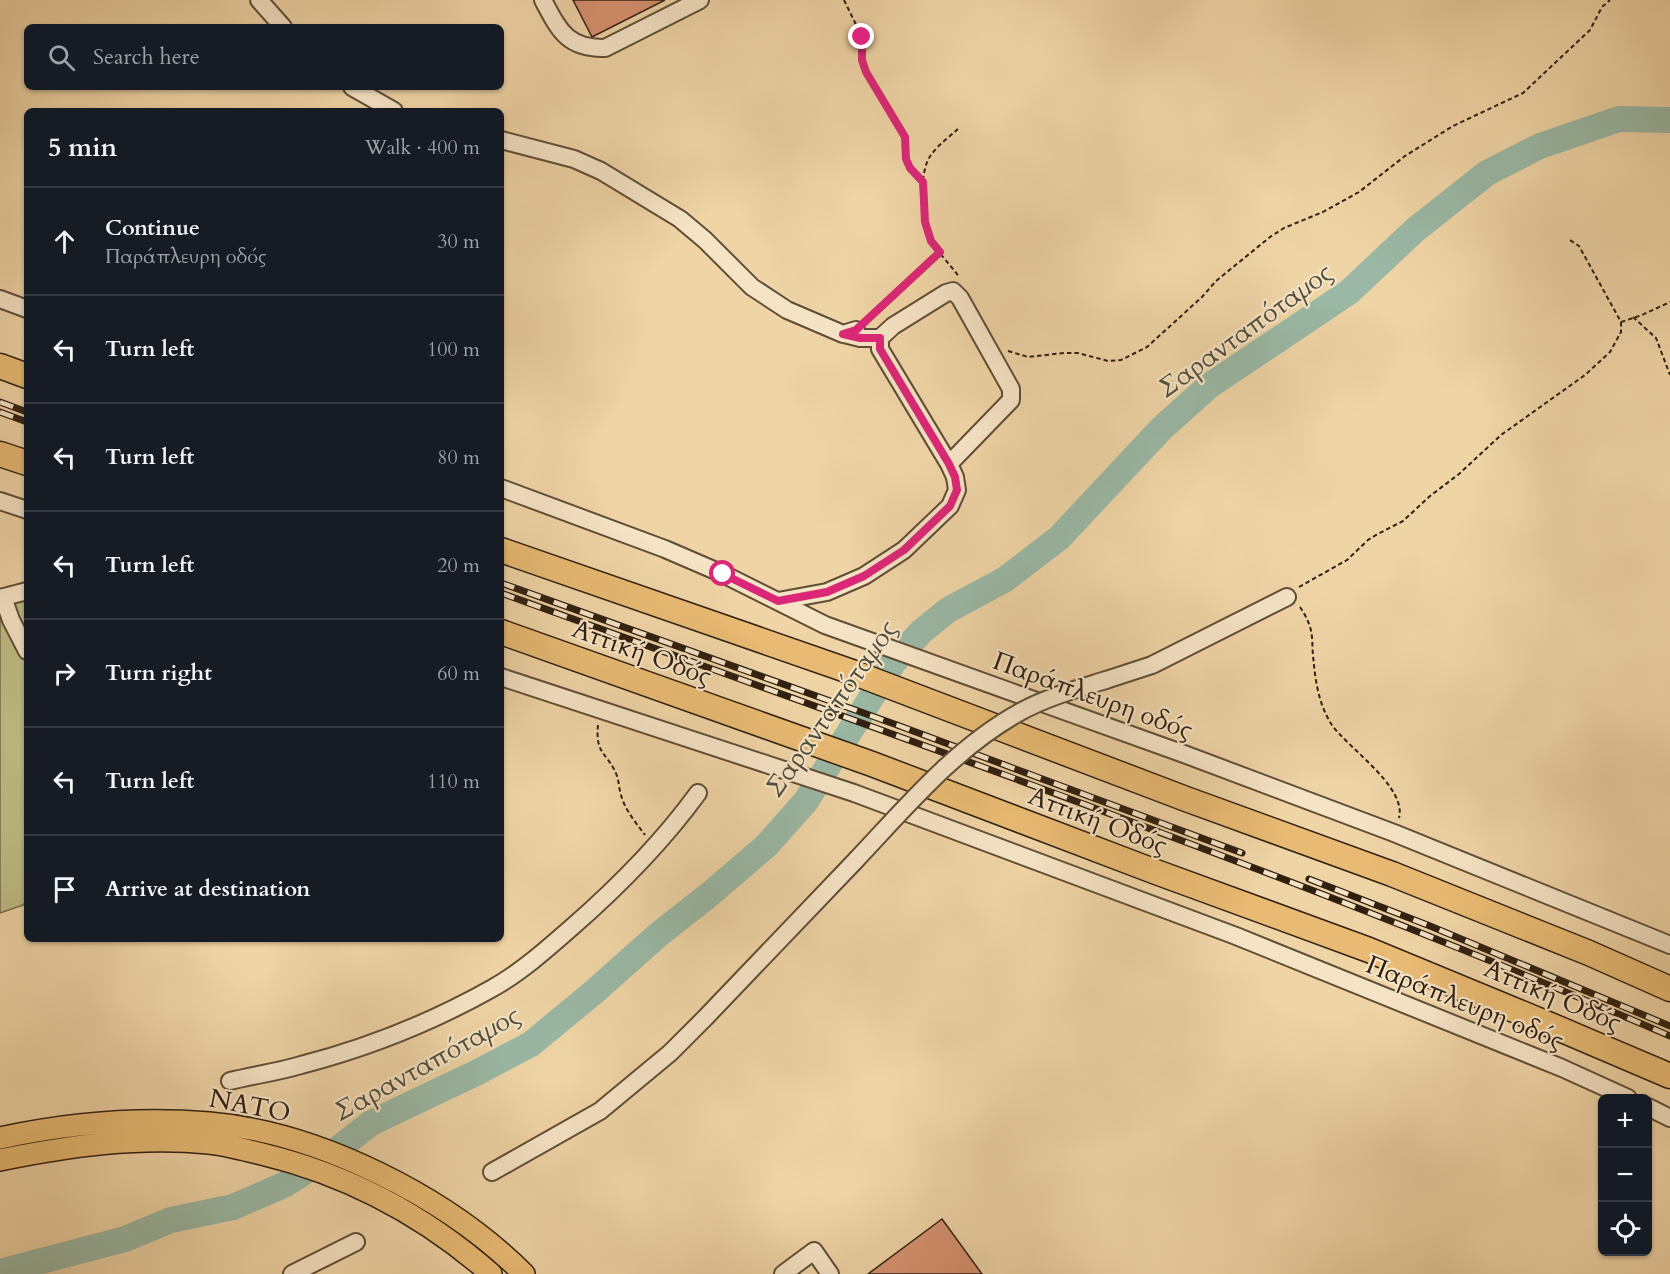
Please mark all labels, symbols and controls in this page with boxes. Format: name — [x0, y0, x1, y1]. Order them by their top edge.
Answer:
route end — [848, 23, 874, 49]
search box — [24, 24, 504, 90]
icon: search — [45, 41, 78, 74]
text: Search here — [93, 42, 200, 72]
text: 5 min — [48, 130, 117, 165]
text: Walk · 400 m — [365, 134, 480, 161]
text: Continue — [105, 213, 200, 243]
icon: ahead — [48, 225, 81, 258]
text: 30 m — [437, 228, 480, 255]
text: Παράπλευρη οδός — [105, 243, 267, 270]
water label: Σαρανταπόταμος — [1150, 254, 1340, 406]
icon: left — [48, 333, 81, 366]
text: Turn left — [105, 334, 194, 364]
text: 100 m — [427, 336, 480, 363]
icon: left — [48, 441, 81, 474]
text: Turn left — [105, 442, 194, 472]
text: 80 m — [437, 444, 480, 471]
icon: left — [48, 549, 81, 582]
text: Turn left — [105, 550, 194, 580]
text: 20 m — [437, 552, 480, 579]
route start — [709, 560, 735, 586]
street label: Αττική Οδός — [567, 611, 716, 694]
water label: Σαρανταπόταμος — [757, 613, 906, 804]
street label: Παράπλευρη οδός — [988, 643, 1198, 748]
icon: right — [48, 657, 81, 690]
text: Turn right — [105, 658, 212, 688]
text: 60 m — [437, 660, 480, 687]
icon: left — [48, 765, 81, 798]
text: Turn left — [105, 766, 194, 796]
text: 110 m — [427, 768, 480, 795]
street label: Αττική Οδός — [1023, 778, 1172, 863]
icon: arrive — [48, 873, 81, 906]
text: Arrive at destination — [105, 874, 310, 904]
street label: Παράπλευρη οδός — [1361, 947, 1569, 1058]
street label: Αττική Οδός — [1479, 951, 1627, 1040]
water label: Σαρανταπόταμος — [327, 997, 527, 1130]
street label: ΝΑΤΟ — [206, 1080, 294, 1131]
map controls — [1598, 1094, 1652, 1256]
button: + — [1598, 1094, 1652, 1148]
button: − — [1598, 1148, 1652, 1202]
button: locate — [1598, 1202, 1652, 1256]

